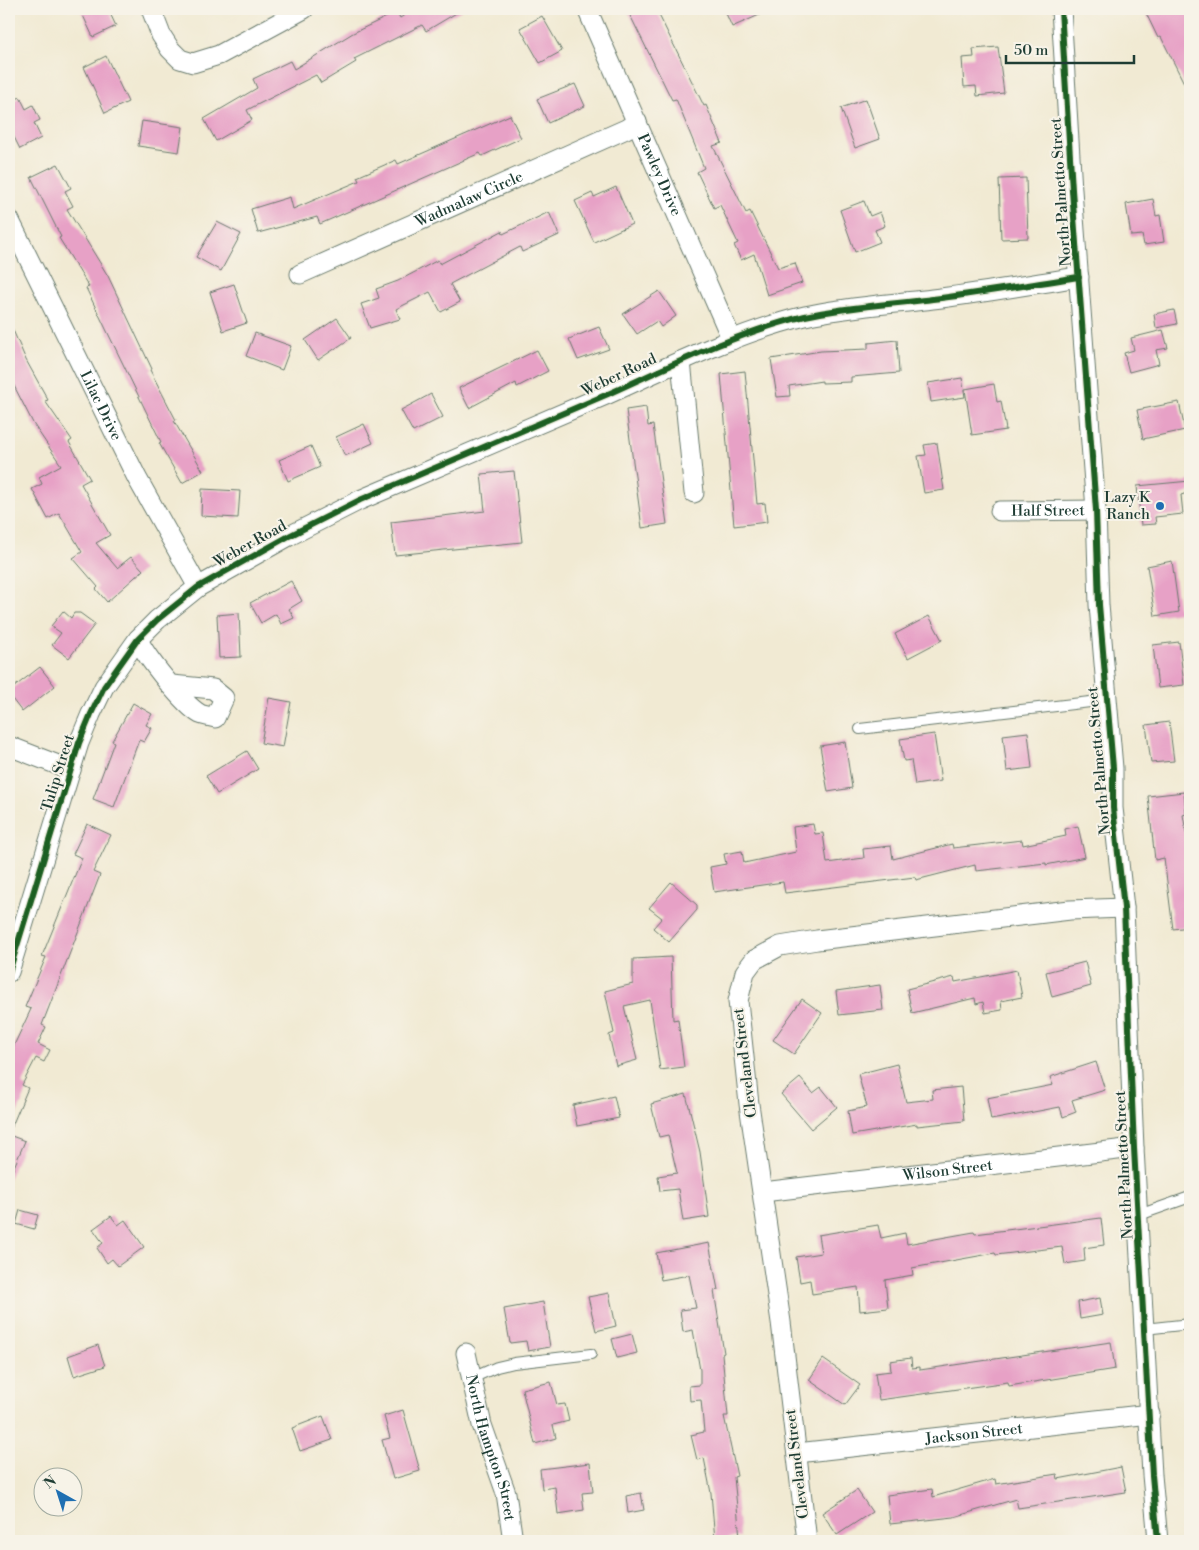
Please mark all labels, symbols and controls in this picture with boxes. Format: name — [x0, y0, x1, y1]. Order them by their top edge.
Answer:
scale bar — [1006, 32, 1134, 64]
text: 50 m — [1014, 41, 1048, 60]
street label: North Palmetto Street — [1046, 116, 1076, 267]
street label: Pawley Drive — [633, 131, 686, 219]
street label: Wadmalaw Circle — [411, 167, 526, 231]
street label: Weber Road — [578, 349, 660, 401]
street label: Lilac Drive — [76, 367, 126, 444]
place label: Lazy K Ranch — [1104, 488, 1151, 524]
marker: Lazy K Ranch — [1154, 500, 1166, 512]
street label: Half Street — [1011, 501, 1085, 520]
street label: Weber Road — [209, 516, 290, 572]
street label: North Palmetto Street — [1083, 685, 1115, 836]
street label: Tulip Street — [37, 731, 79, 814]
street label: Cleveland Street — [729, 1006, 761, 1119]
street label: North Palmetto Street — [1111, 1090, 1137, 1240]
street label: Wilson Street — [901, 1155, 994, 1185]
street label: North Hampton Street — [462, 1373, 520, 1523]
street label: Cleveland Street — [781, 1407, 813, 1520]
street label: Jackson Street — [923, 1419, 1024, 1448]
north arrow — [32, 1468, 82, 1518]
text: N — [40, 1472, 60, 1493]

